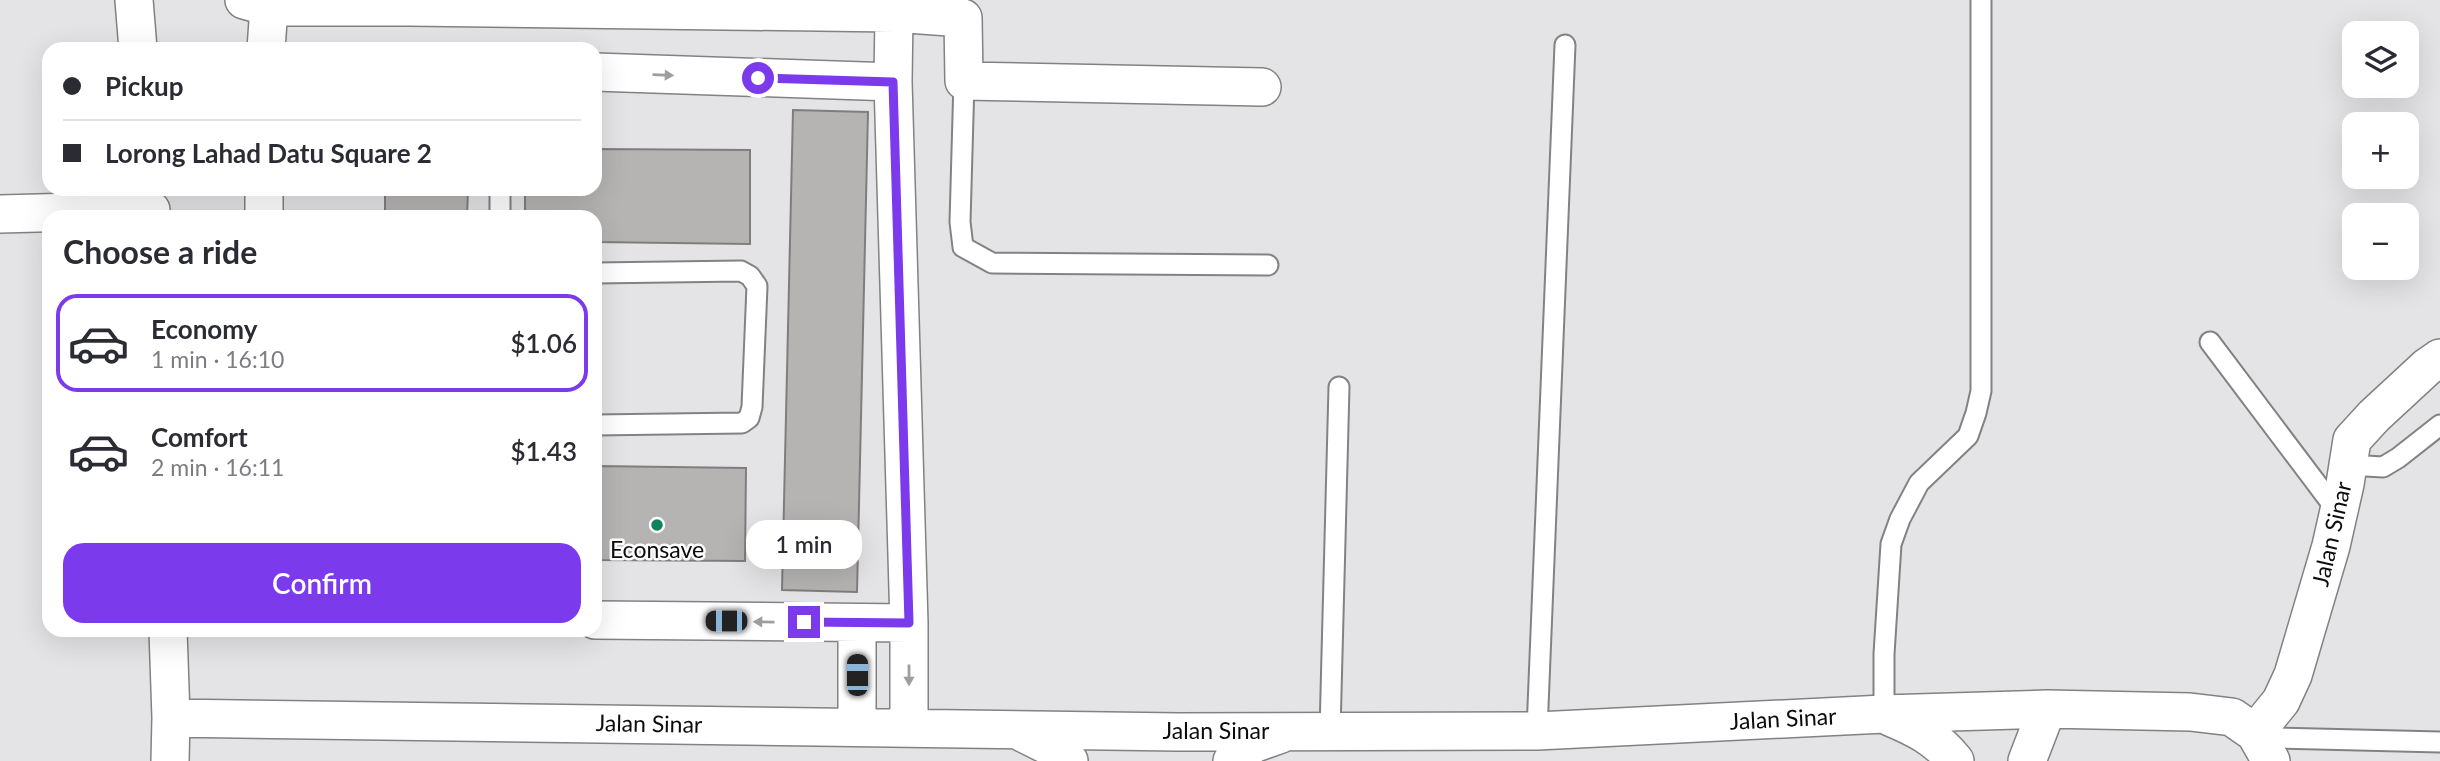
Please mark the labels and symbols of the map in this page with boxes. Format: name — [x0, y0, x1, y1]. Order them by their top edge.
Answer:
route start — [742, 62, 774, 94]
one-way arrow — [652, 69, 674, 80]
street label: Jalan Sinar — [2305, 478, 2357, 589]
marker: Econsave — [649, 517, 665, 533]
callout: 1 min — [746, 520, 862, 570]
place label: Econsave — [610, 535, 704, 563]
route end — [788, 606, 820, 638]
car — [706, 611, 748, 632]
one-way arrow — [753, 616, 775, 628]
car — [847, 654, 868, 696]
one-way arrow — [903, 664, 915, 686]
street label: Jalan Sinar — [1729, 701, 1838, 735]
street label: Jalan Sinar — [595, 708, 703, 738]
street label: Jalan Sinar — [1163, 716, 1270, 744]

